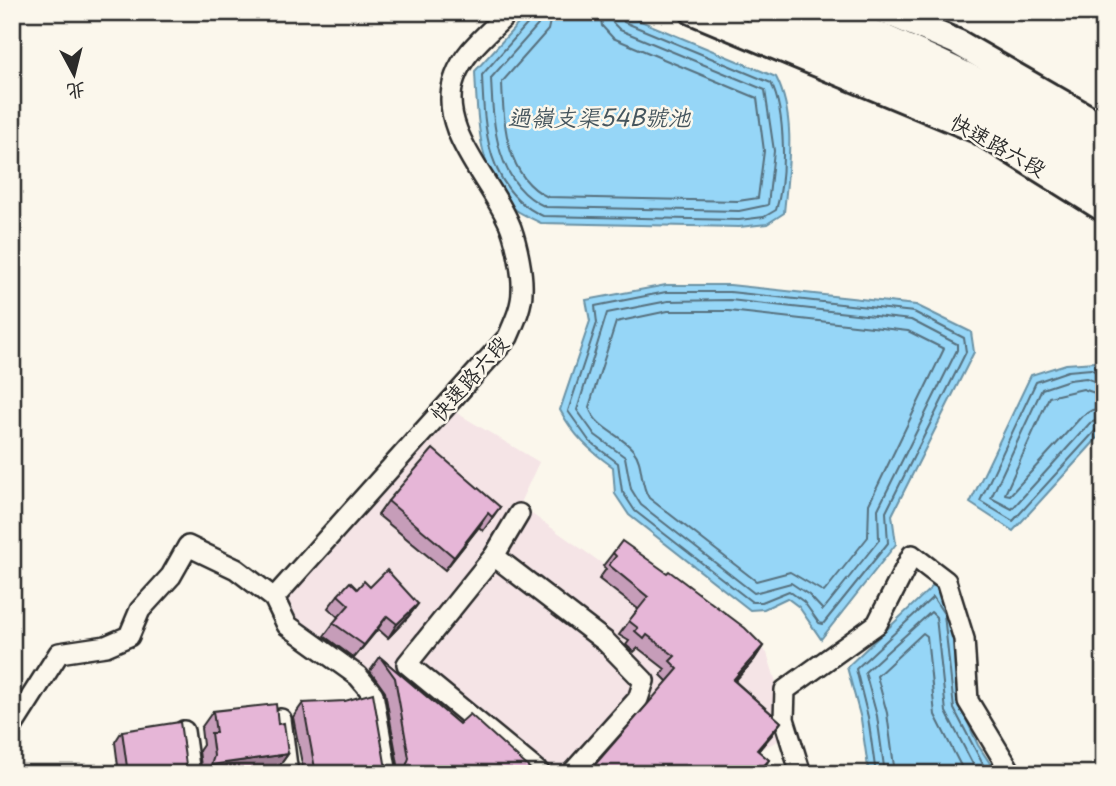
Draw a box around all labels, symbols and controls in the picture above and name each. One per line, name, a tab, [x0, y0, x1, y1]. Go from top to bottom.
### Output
north arrow	[38, 38, 108, 108]
text: 北	[65, 77, 87, 107]
water label: 過嶺支渠54B號池	[507, 99, 692, 134]
street label: 快速路六段	[945, 105, 1053, 184]
street label: 快速路六段	[422, 328, 515, 428]

